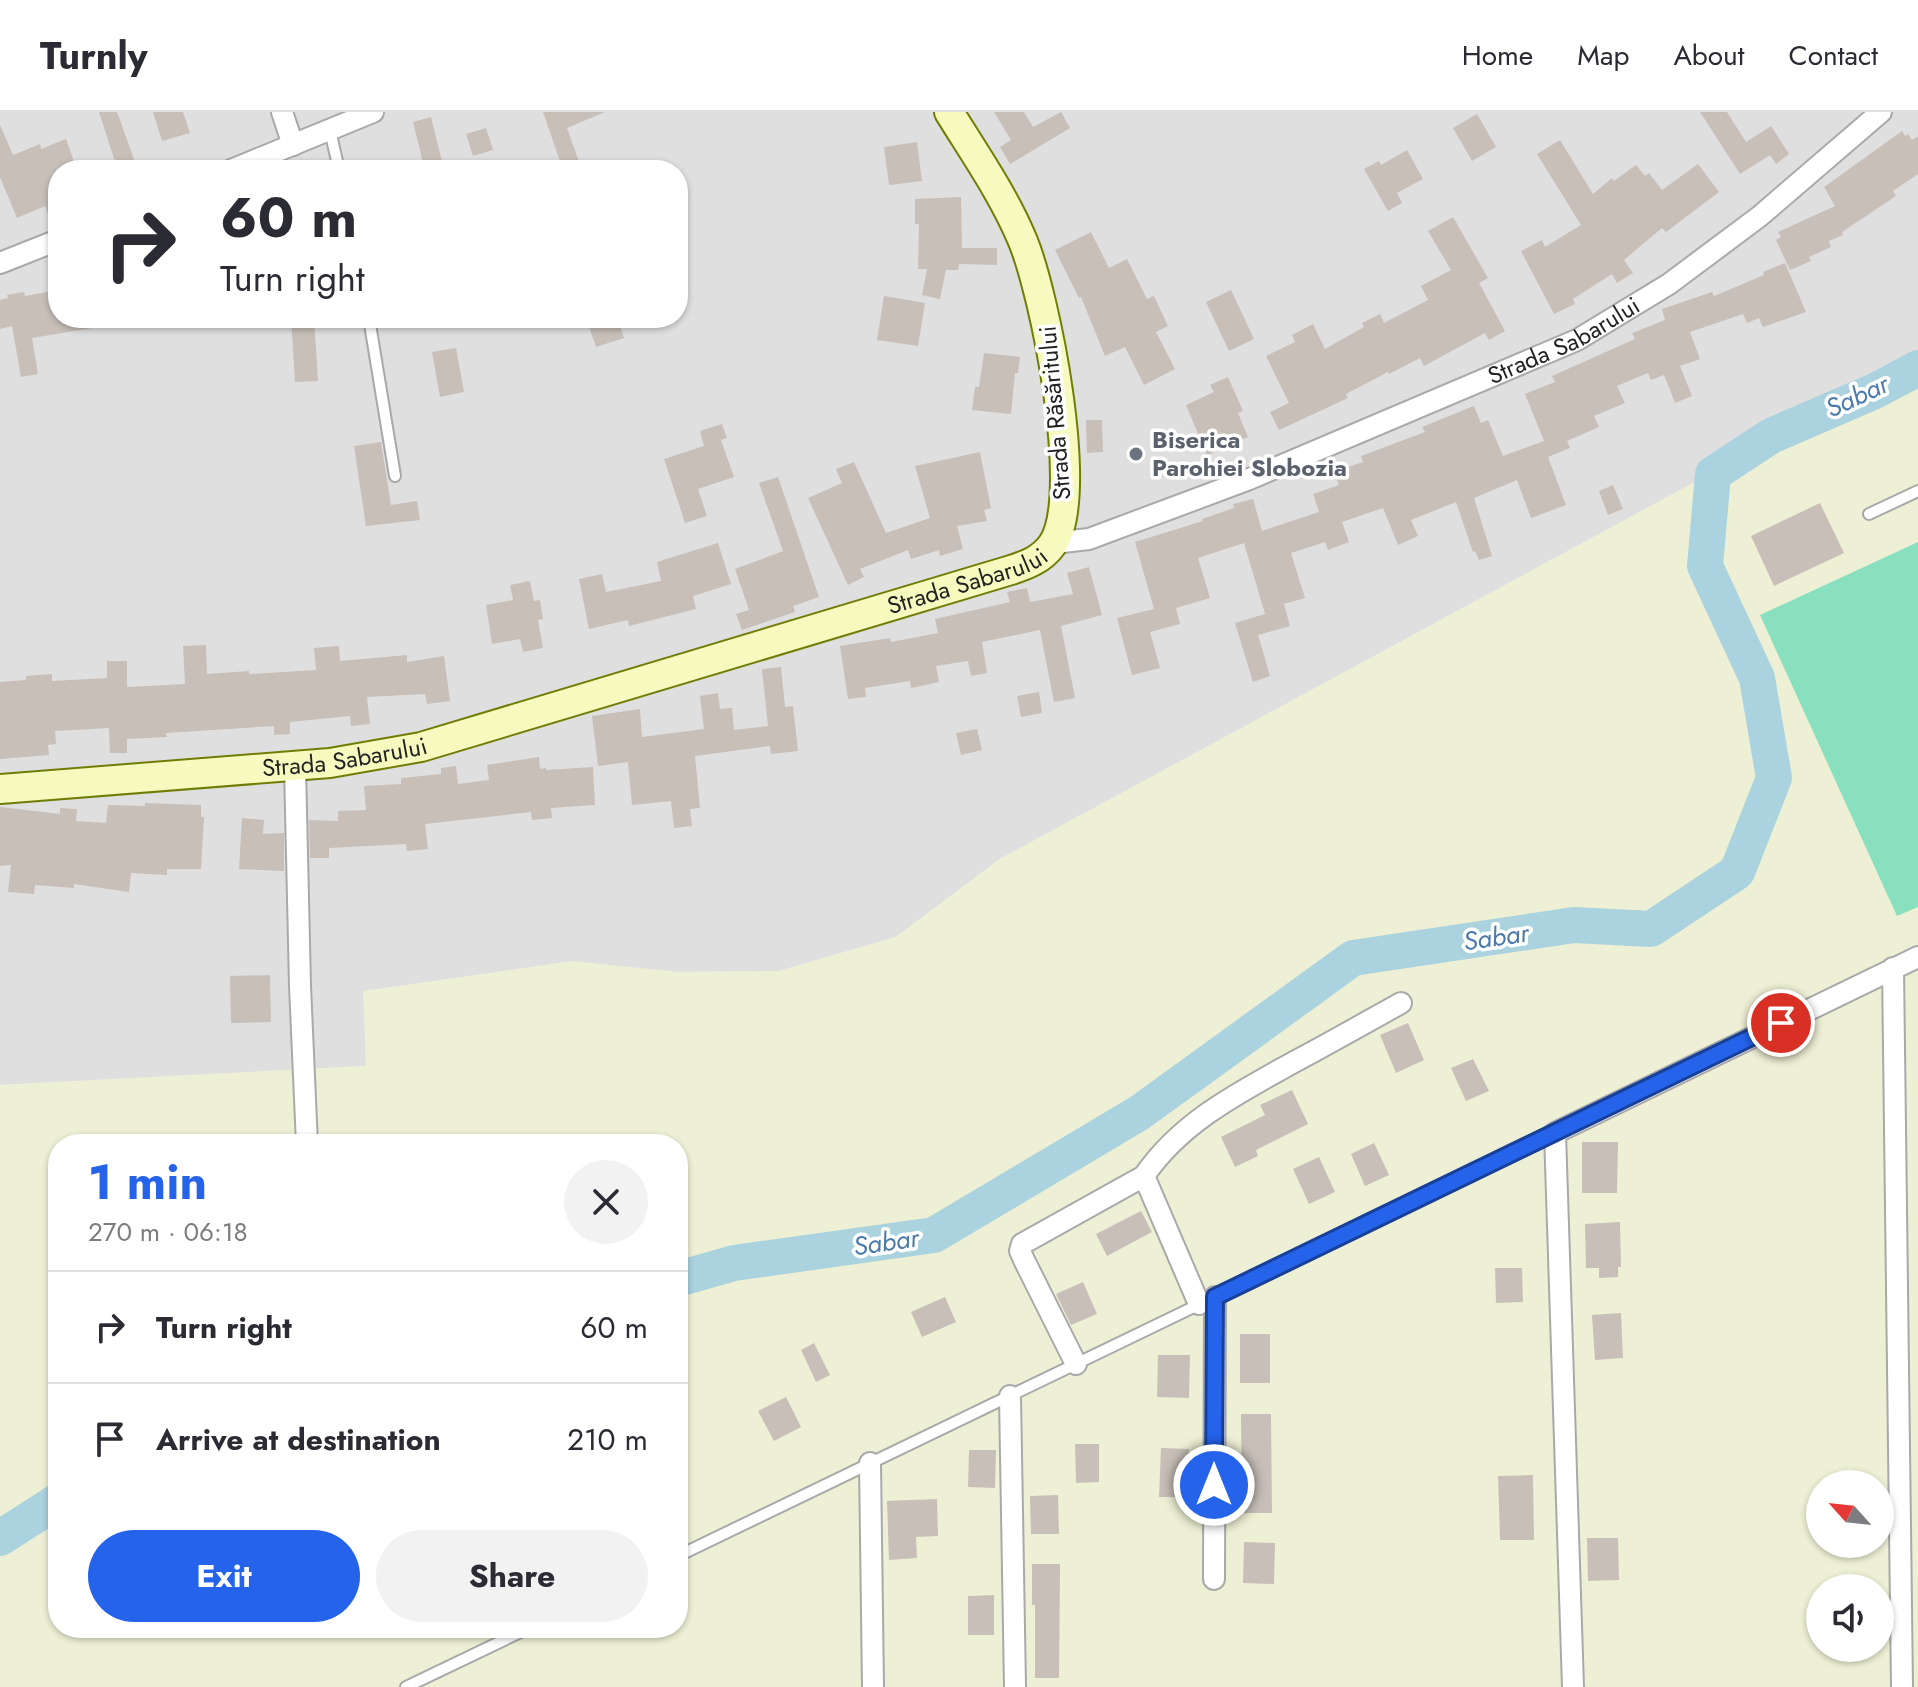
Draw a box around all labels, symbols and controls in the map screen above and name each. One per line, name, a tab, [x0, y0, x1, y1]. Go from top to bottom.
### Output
text: Turnly	[40, 28, 148, 83]
text: Home	[1462, 35, 1533, 76]
text: Map	[1577, 35, 1629, 76]
text: About	[1673, 35, 1745, 76]
text: Contact	[1789, 35, 1878, 76]
text: 60 m	[220, 177, 357, 258]
icon: right	[88, 192, 192, 296]
text: Turn right	[220, 252, 365, 304]
street label: Strada Sabarului	[1482, 288, 1646, 393]
street label: Strada Răsăritului	[1029, 324, 1080, 502]
water label: Sabar	[1819, 364, 1896, 427]
place label: Biserica Parohiei Slobozia	[1152, 422, 1347, 485]
marker: Biserica Parohiei Slobozia	[1127, 445, 1145, 463]
street label: Strada Sabarului	[883, 539, 1055, 623]
street label: Strada Sabarului	[261, 728, 431, 785]
water label: Sabar	[1461, 913, 1532, 960]
pin	[1747, 989, 1815, 1057]
icon: arrive	[1759, 1001, 1803, 1045]
text: 1 min	[88, 1148, 207, 1217]
button: close	[564, 1160, 648, 1244]
text: 270 m · 06:18	[88, 1213, 248, 1251]
water label: Sabar	[851, 1218, 922, 1265]
icon: right	[88, 1305, 132, 1349]
text: Turn right	[156, 1306, 292, 1349]
text: 60 m	[580, 1306, 648, 1349]
icon: arrive	[88, 1417, 132, 1461]
text: Arrive at destination	[156, 1418, 441, 1461]
text: 210 m	[567, 1418, 648, 1461]
position arrow	[1172, 1443, 1256, 1527]
north arrow	[1806, 1470, 1894, 1558]
map controls	[1806, 1470, 1894, 1662]
button: Exit	[88, 1530, 360, 1622]
button: Share	[376, 1530, 648, 1622]
button: sound	[1806, 1574, 1894, 1662]

